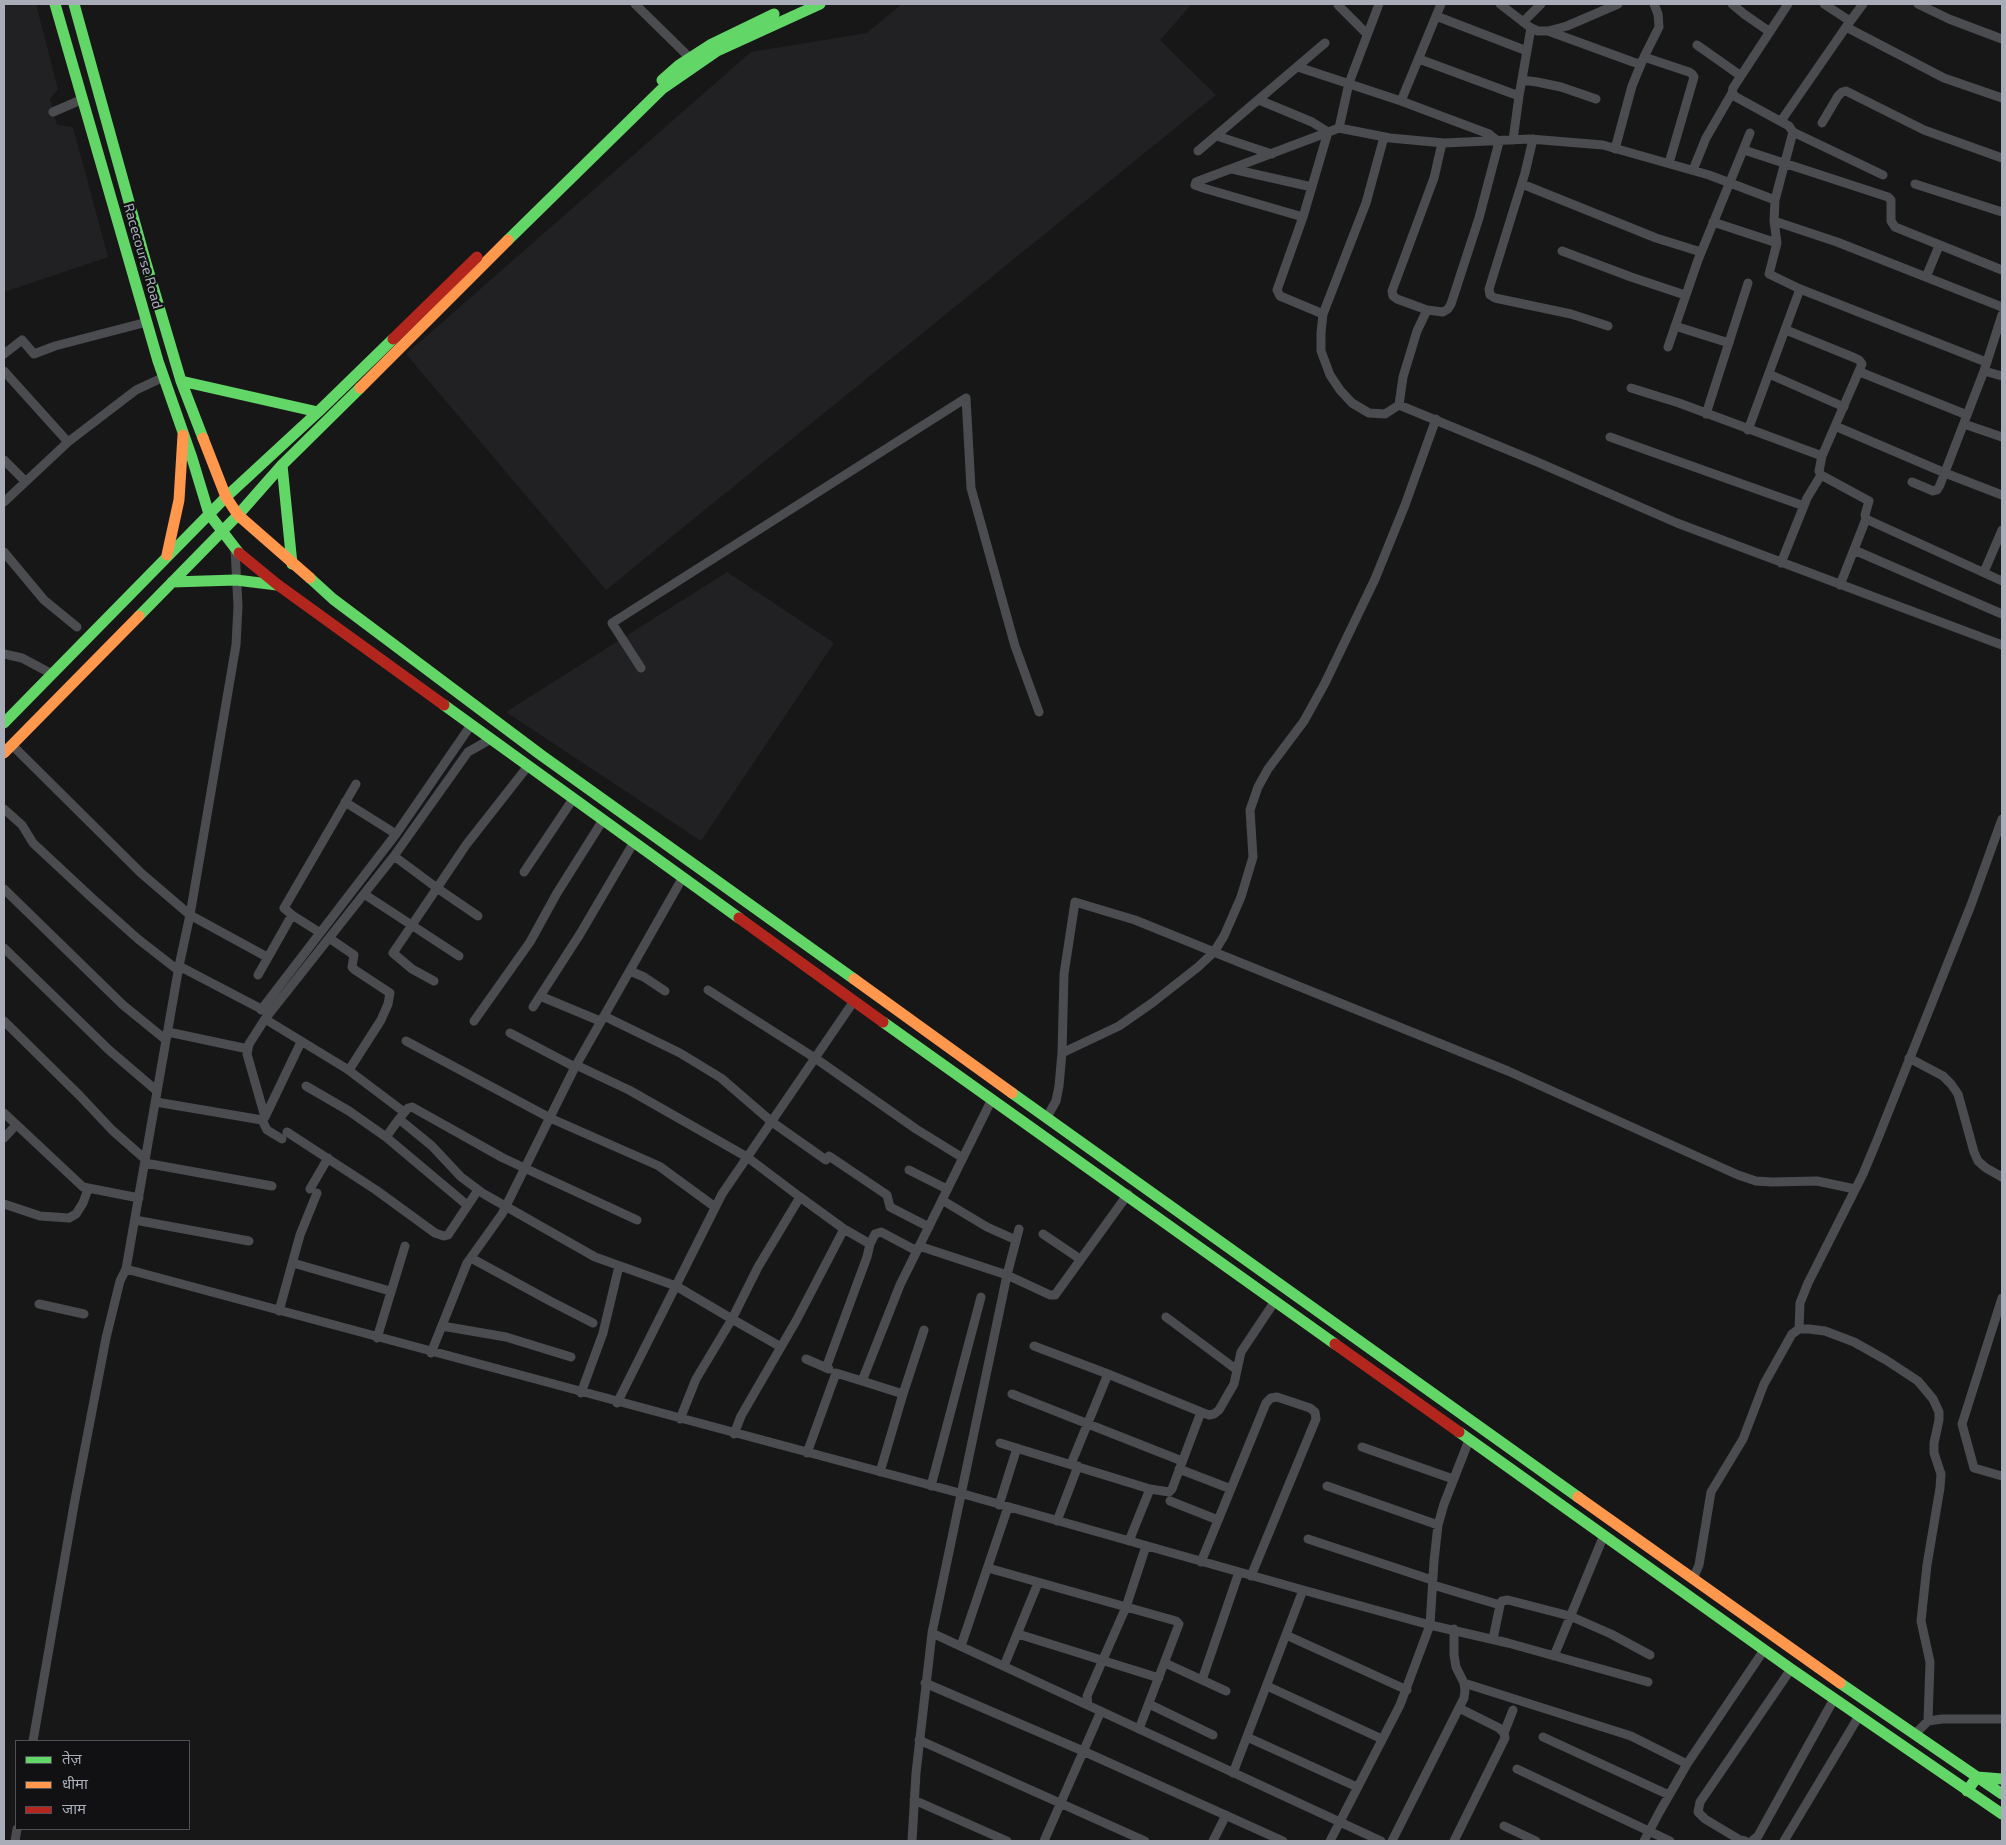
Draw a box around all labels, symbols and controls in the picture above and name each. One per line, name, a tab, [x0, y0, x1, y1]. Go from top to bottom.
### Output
street label: Racecourse Road	[120, 201, 166, 311]
legend	[15, 1740, 190, 1830]
text: तेज़	[62, 1749, 82, 1767]
text: धीमा	[62, 1774, 88, 1792]
text: जाम	[62, 1799, 86, 1817]

